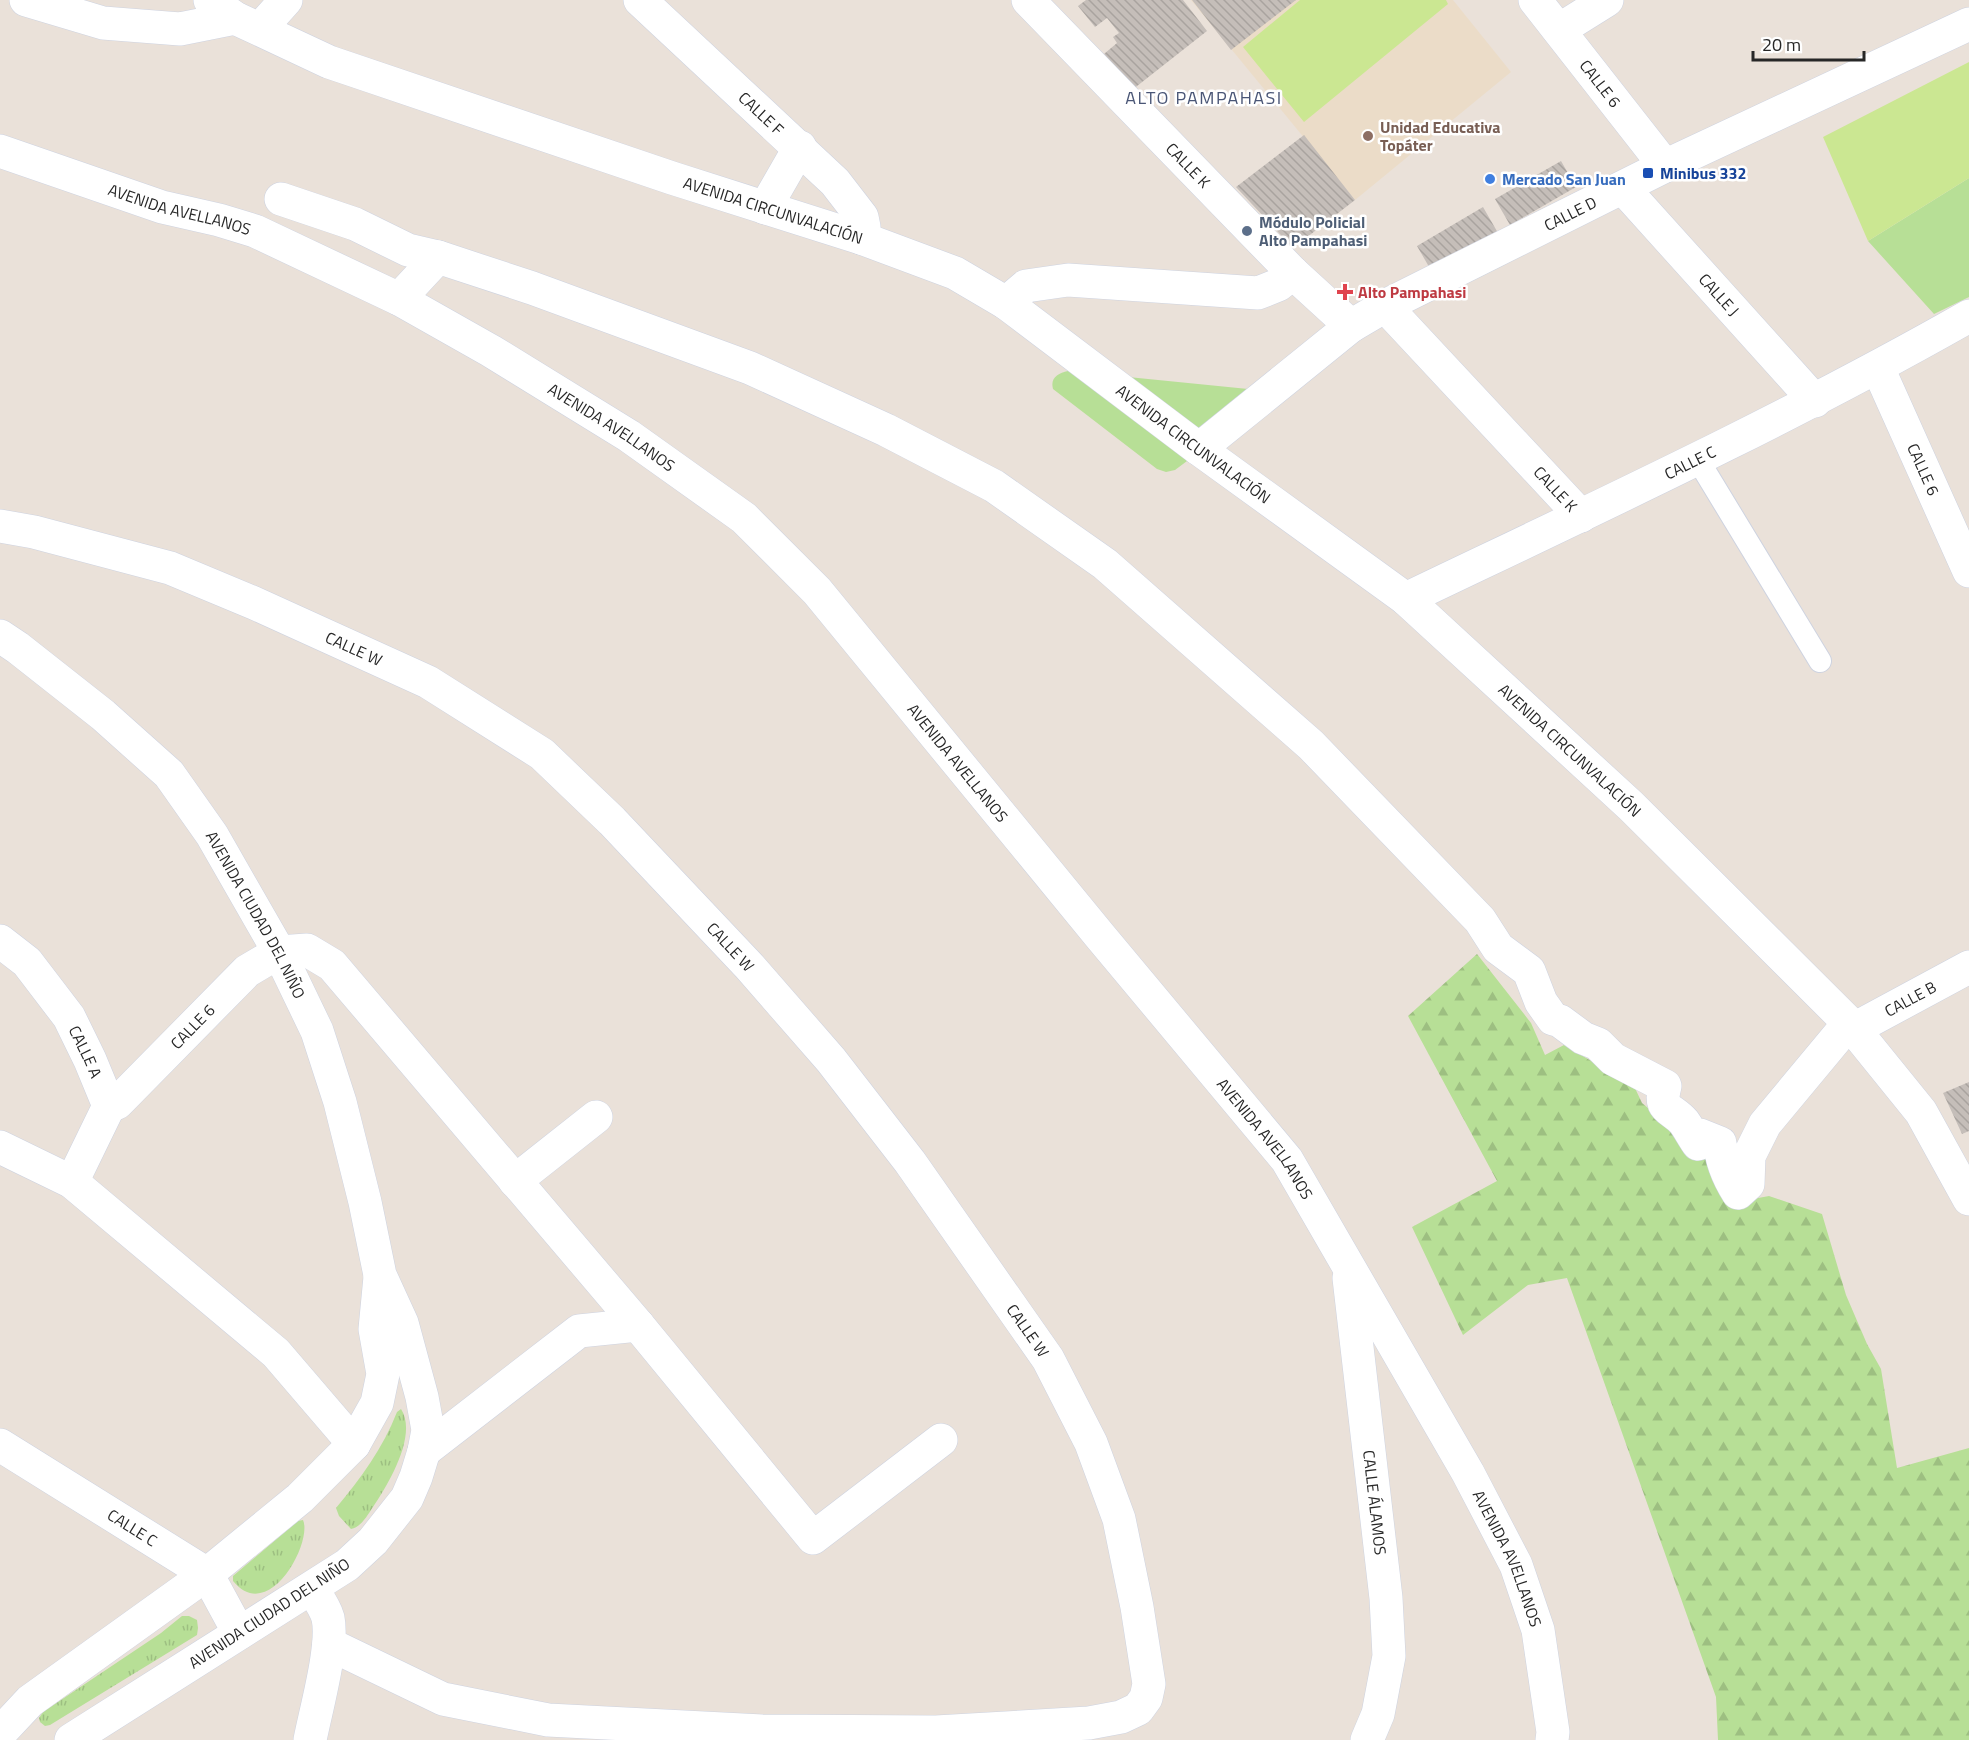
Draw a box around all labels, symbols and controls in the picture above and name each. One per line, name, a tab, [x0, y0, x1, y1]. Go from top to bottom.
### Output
scale bar	[1753, 24, 1864, 62]
text: 20 m	[1762, 31, 1801, 58]
street label: CALLE 6	[1574, 54, 1627, 113]
district label: ALTO PAMPAHASI	[1125, 84, 1283, 111]
street label: CALLE F	[733, 86, 789, 141]
place label: Unidad Educativa Topáter	[1380, 115, 1500, 157]
marker: Unidad Educativa Topáter	[1361, 129, 1375, 143]
street label: CALLE K	[1160, 137, 1216, 193]
place label: Minibus 332	[1660, 161, 1746, 185]
marker: Minibus 332	[1641, 166, 1655, 180]
place label: Mercado San Juan	[1502, 167, 1626, 191]
street label: AVENIDA CIRCUNVALACIÓN	[681, 170, 866, 250]
marker: Mercado San Juan	[1483, 172, 1497, 186]
street label: AVENIDA AVELLANOS	[105, 177, 254, 241]
street label: CALLE D	[1540, 190, 1601, 237]
place label: Módulo Policial Alto Pampahasi	[1259, 210, 1367, 252]
marker: Módulo Policial Alto Pampahasi	[1240, 224, 1254, 238]
street label: CALLE J	[1693, 268, 1745, 321]
place label: Alto Pampahasi	[1358, 280, 1466, 304]
marker: Alto Pampahasi	[1336, 283, 1354, 301]
street label: AVENIDA AVELLANOS	[543, 377, 680, 477]
street label: AVENIDA CIRCUNVALACIÓN	[1111, 378, 1276, 509]
street label: CALLE C	[1660, 439, 1720, 485]
street label: CALLE 6	[1901, 439, 1946, 499]
street label: CALLE K	[1528, 460, 1583, 517]
street label: CALLE W	[322, 625, 386, 672]
street label: AVENIDA CIRCUNVALACIÓN	[1493, 678, 1647, 822]
street label: AVENIDA AVELLANOS	[902, 698, 1014, 827]
street label: AVENIDA CIUDAD DEL NIÑO	[200, 826, 312, 1003]
street label: CALLE W	[701, 917, 760, 977]
street label: CALLE B	[1880, 975, 1941, 1022]
street label: CALLE 6	[165, 998, 220, 1054]
street label: CALLE A	[63, 1021, 108, 1082]
street label: AVENIDA AVELLANOS	[1211, 1073, 1319, 1204]
street label: CALLE W	[1001, 1299, 1055, 1362]
street label: CALLE ÁLAMOS	[1357, 1449, 1393, 1556]
street label: AVENIDA AVELLANOS	[1467, 1486, 1548, 1630]
street label: CALLE C	[103, 1503, 162, 1552]
street label: AVENIDA CIUDAD DEL NIÑO	[184, 1552, 354, 1674]

